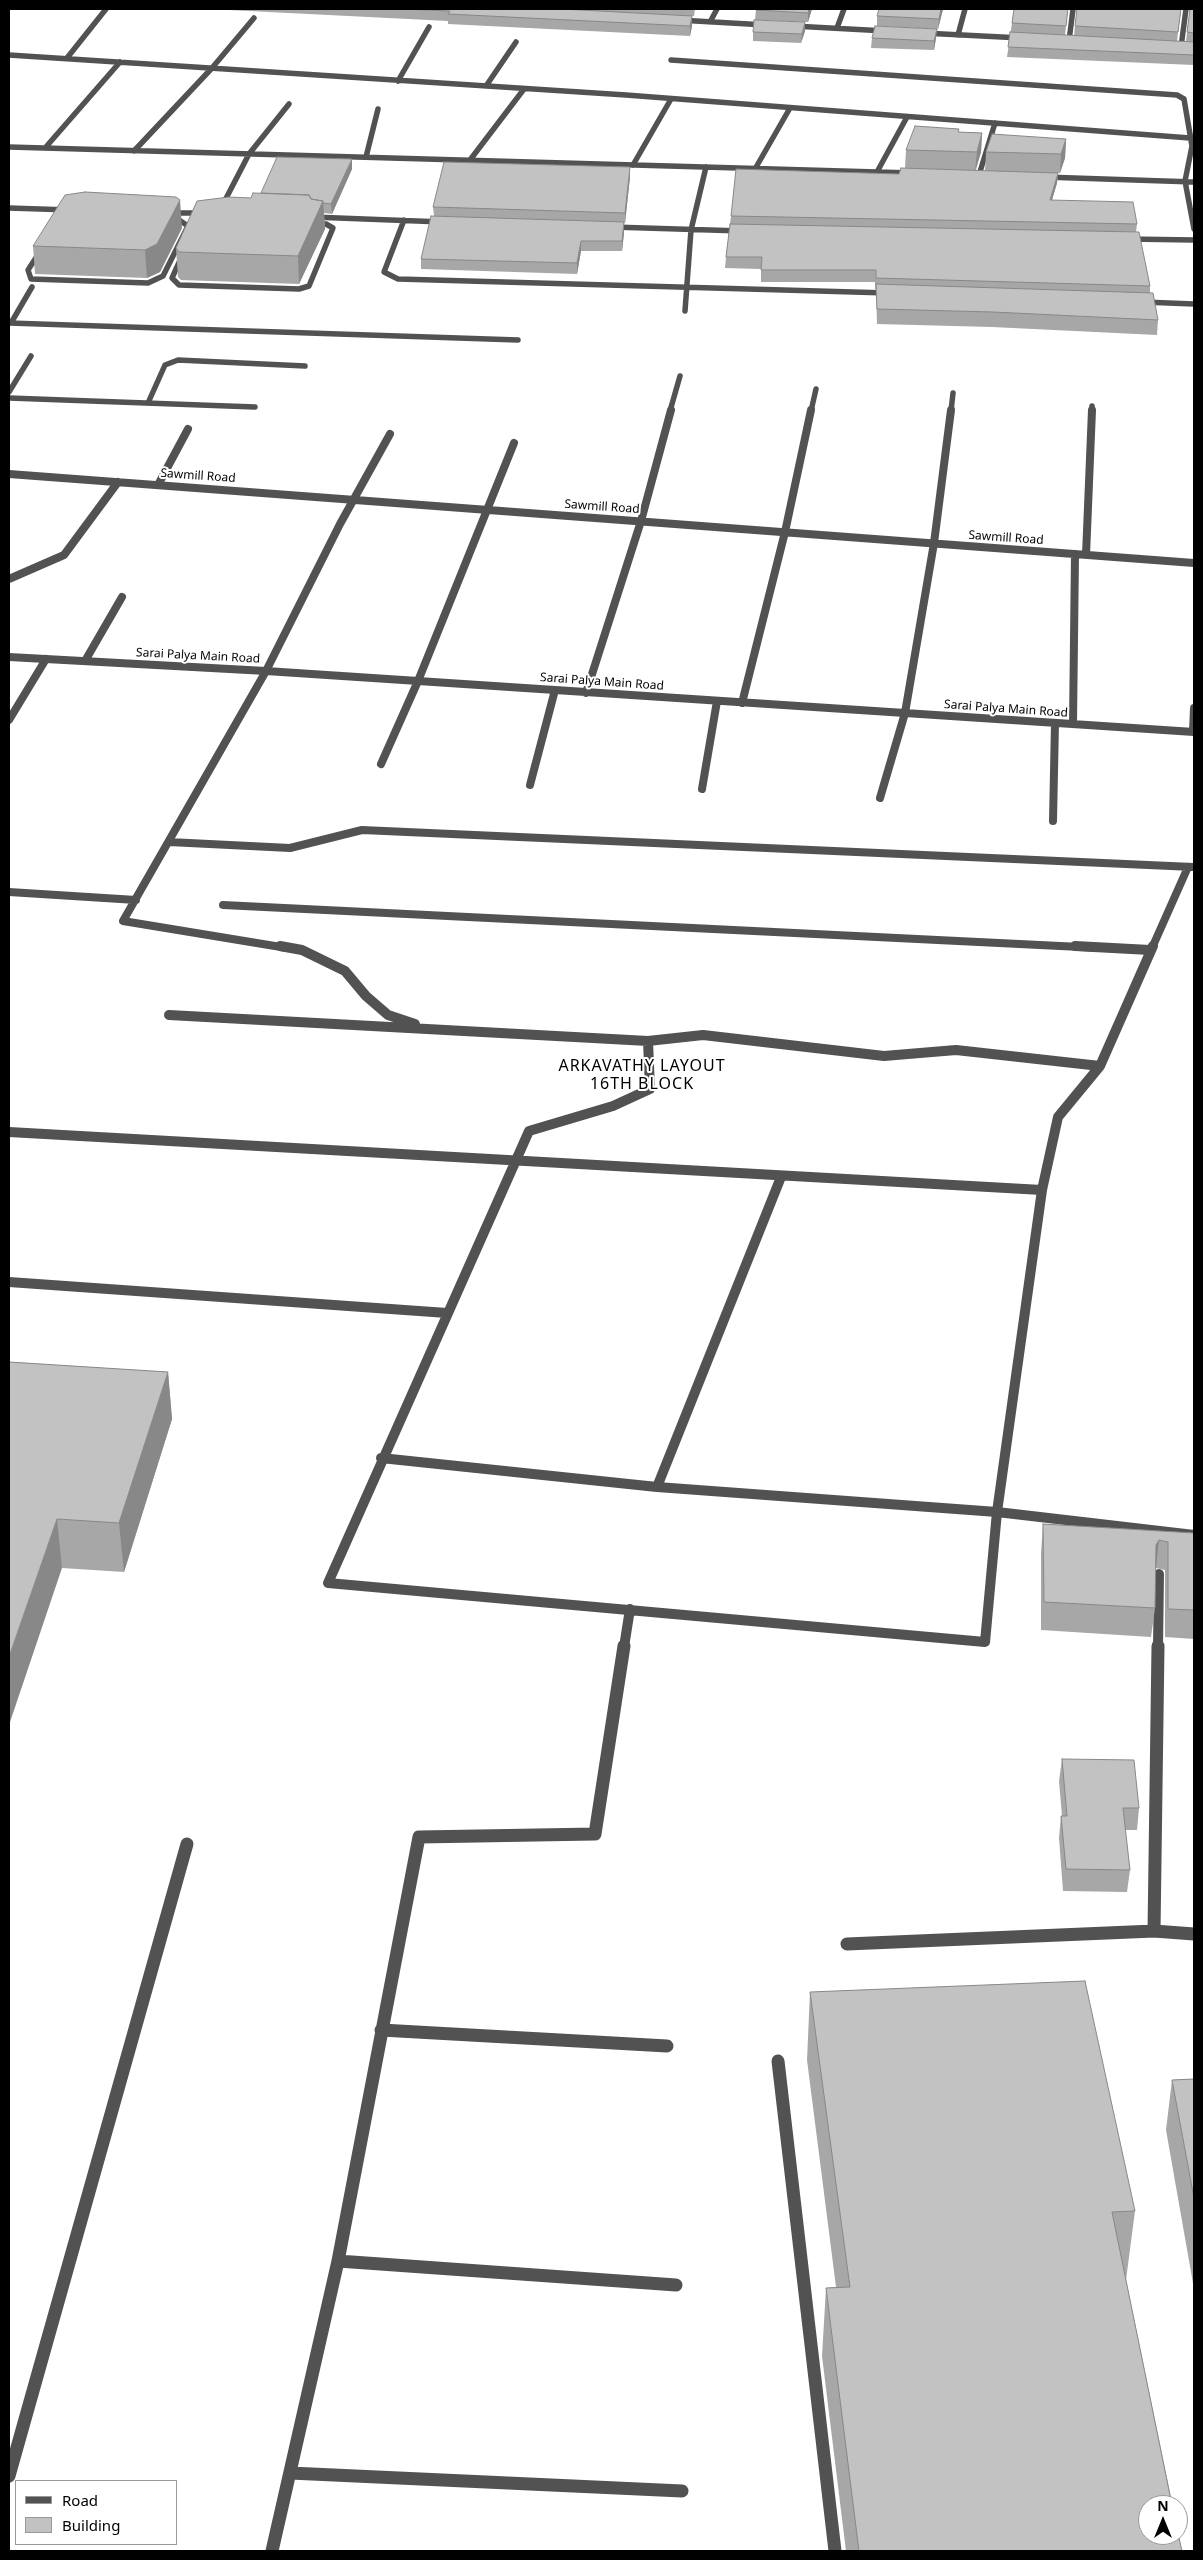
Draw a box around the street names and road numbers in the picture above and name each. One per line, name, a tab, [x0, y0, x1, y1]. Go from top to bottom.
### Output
street label: Sawmill Road	[160, 466, 236, 486]
street label: Sawmill Road	[564, 497, 640, 517]
street label: Sawmill Road	[968, 528, 1044, 548]
street label: Sarai Palya Main Road	[136, 646, 260, 666]
street label: Sarai Palya Main Road	[540, 670, 664, 694]
street label: Sarai Palya Main Road	[944, 697, 1068, 721]

